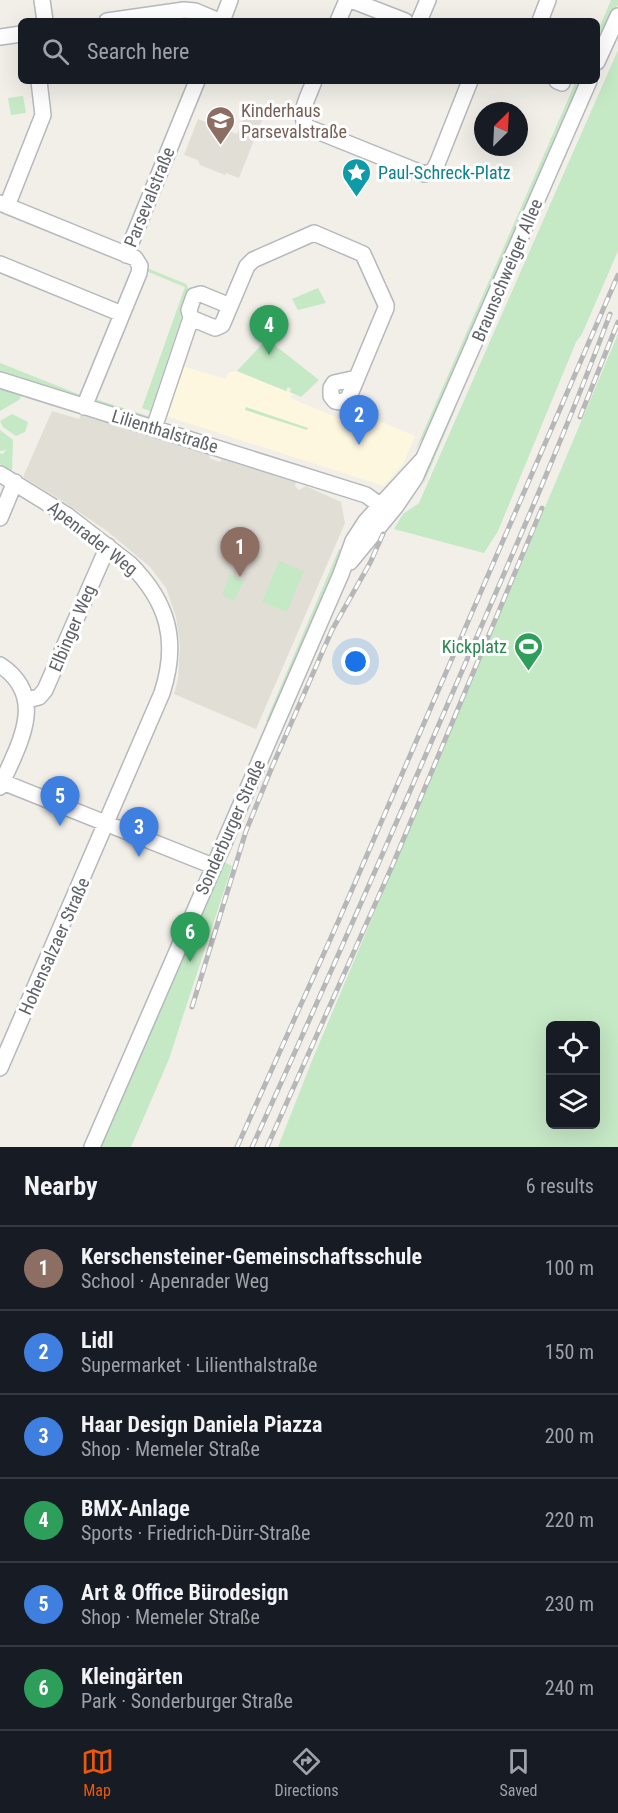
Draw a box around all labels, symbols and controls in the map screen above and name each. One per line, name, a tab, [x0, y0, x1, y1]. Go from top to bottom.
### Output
search box	[18, 18, 600, 84]
icon: search	[39, 35, 72, 68]
text: Search here	[87, 39, 189, 64]
place label: Kinderhaus Parsevalstraße	[241, 100, 347, 142]
north arrow	[474, 102, 528, 156]
school or university icon: Kinderhaus Parsevalstraße	[204, 104, 236, 146]
street label: Parsevalstraße	[119, 144, 179, 250]
place icon: Paul-Schreck-Platz	[341, 156, 373, 198]
place label: Paul-Schreck-Platz	[378, 162, 511, 183]
street label: Braunschweiger Allee	[467, 196, 547, 344]
pin: 4	[250, 306, 288, 355]
pin: 2	[340, 396, 378, 445]
street label: Lilienthalstraße	[109, 405, 221, 457]
street label: Apenrader Weg	[44, 497, 142, 579]
pin: 1	[220, 528, 260, 577]
street label: Elbinger Weg	[44, 581, 100, 675]
sports icon: Kickplatz	[512, 630, 544, 672]
place label: Kickplatz	[442, 636, 507, 657]
your location	[341, 647, 370, 676]
street label: Sonderburger Straße	[191, 756, 269, 898]
pin: 5	[40, 776, 80, 826]
pin: 3	[120, 808, 158, 857]
street label: Hohensalzaer Straße	[14, 874, 94, 1018]
pin: 6	[170, 912, 210, 962]
map controls	[546, 1021, 600, 1129]
button: locate	[546, 1021, 600, 1075]
button: layers	[546, 1075, 600, 1129]
text: Nearby	[24, 1171, 98, 1201]
text: 6 results	[526, 1174, 594, 1198]
text: Kerschensteiner-Gemeinschaftsschule	[81, 1244, 422, 1269]
text: 1	[38, 1256, 49, 1280]
text: 100 m	[545, 1256, 594, 1280]
text: School · Apenrader Weg	[81, 1269, 269, 1293]
text: Lidl	[81, 1328, 114, 1353]
text: 2	[38, 1340, 49, 1364]
text: 150 m	[545, 1340, 594, 1364]
text: Supermarket · Lilienthalstraße	[81, 1353, 318, 1377]
text: Haar Design Daniela Piazza	[81, 1412, 322, 1437]
text: 3	[38, 1424, 49, 1448]
text: 200 m	[545, 1424, 594, 1448]
text: Shop · Memeler Straße	[81, 1437, 260, 1461]
text: BMX-Anlage	[81, 1496, 190, 1521]
text: 4	[38, 1508, 49, 1532]
text: 220 m	[545, 1508, 594, 1532]
text: Sports · Friedrich-Dürr-Straße	[81, 1521, 310, 1545]
text: Art & Office Bürodesign	[81, 1580, 288, 1605]
text: 5	[38, 1592, 49, 1616]
text: 230 m	[545, 1592, 594, 1616]
text: Shop · Memeler Straße	[81, 1605, 260, 1629]
text: Kleingärten	[81, 1664, 183, 1689]
text: 6	[38, 1676, 49, 1700]
text: 240 m	[545, 1676, 594, 1700]
text: Park · Sonderburger Straße	[81, 1689, 293, 1713]
tab: Map	[81, 1745, 114, 1800]
tab: Directions	[275, 1745, 338, 1800]
tab: Saved	[499, 1745, 537, 1800]

